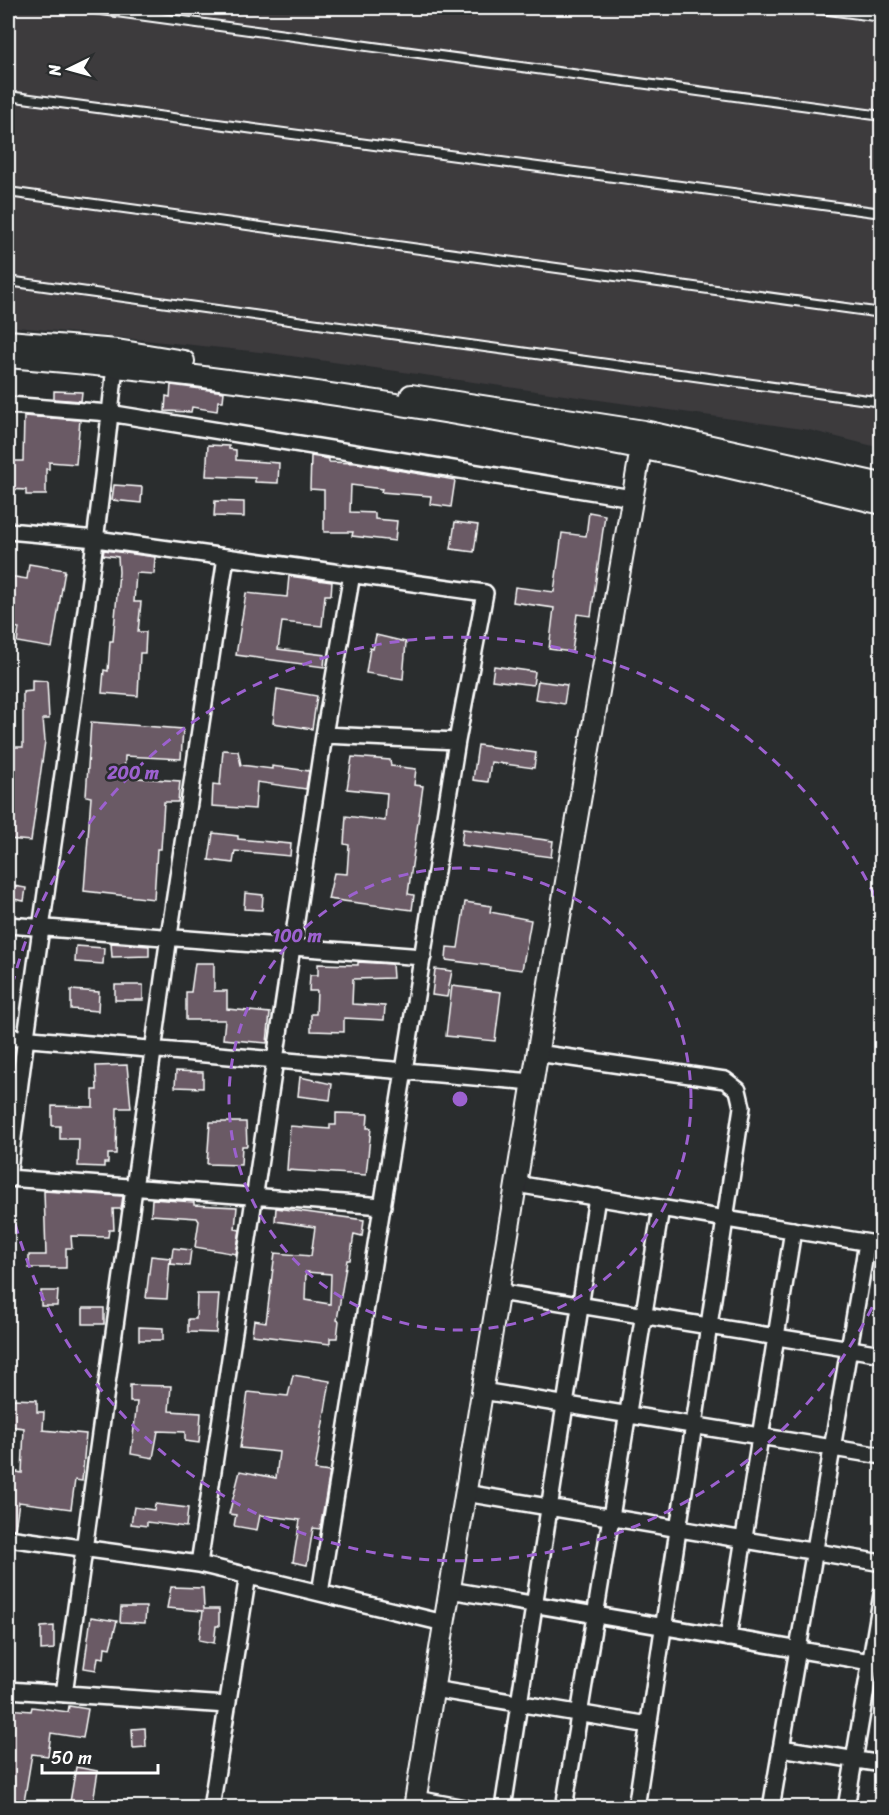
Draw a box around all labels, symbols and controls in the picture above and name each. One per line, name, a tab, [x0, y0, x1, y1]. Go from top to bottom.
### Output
north arrow	[39, 39, 99, 99]
text: N	[40, 63, 70, 78]
text: 200 m	[106, 757, 159, 789]
text: 100 m	[273, 920, 322, 952]
centre of rings	[450, 1089, 470, 1109]
scale bar	[42, 1737, 158, 1775]
text: 50 m	[51, 1742, 92, 1774]

